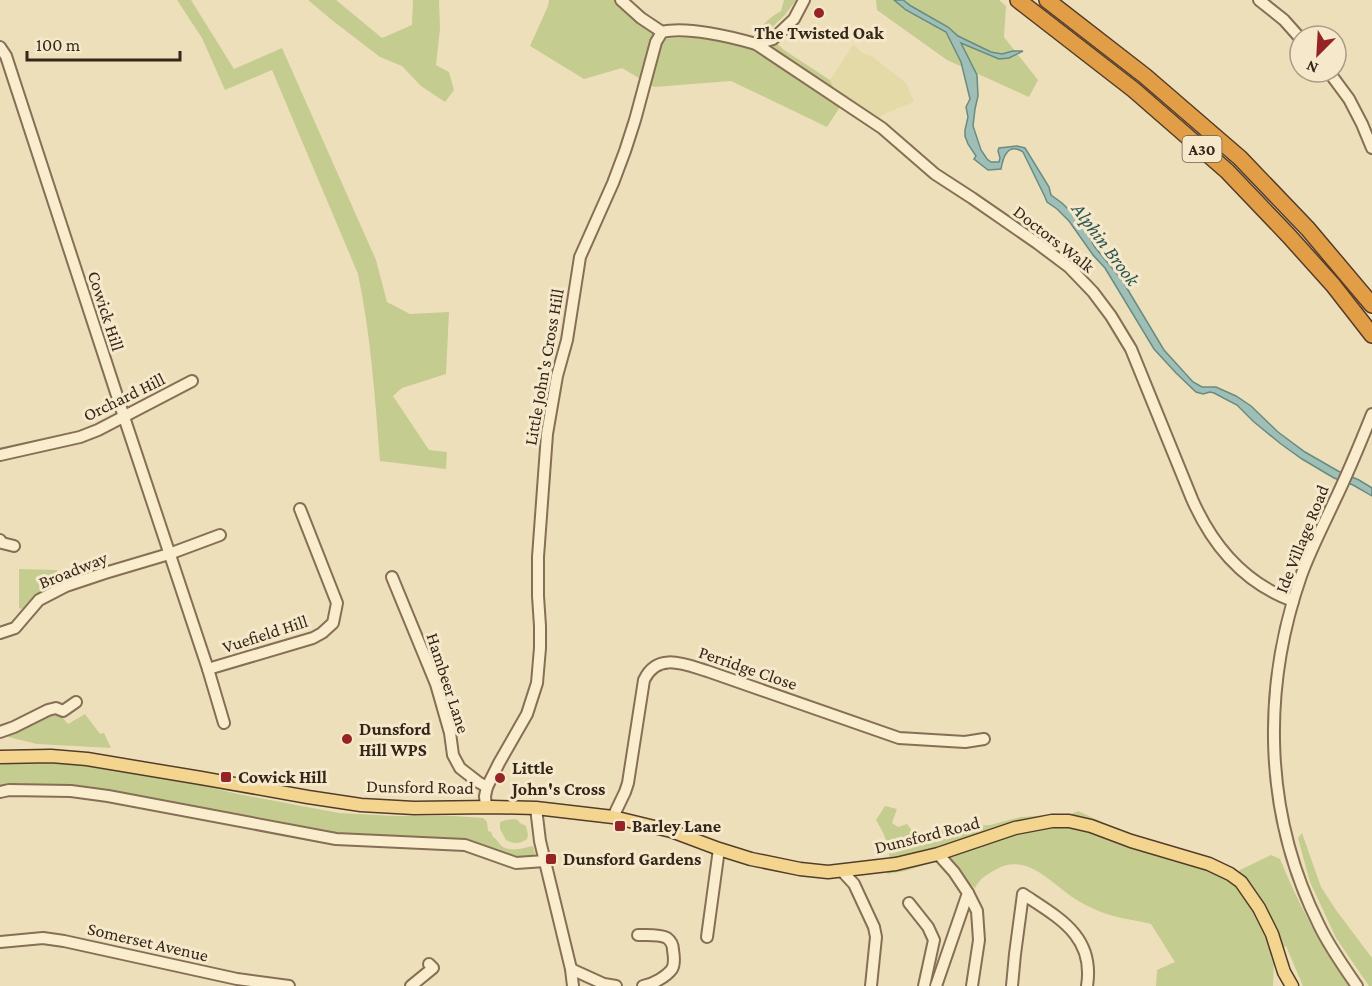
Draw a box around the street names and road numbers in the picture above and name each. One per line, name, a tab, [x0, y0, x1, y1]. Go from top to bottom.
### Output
road number: A30	[1182, 136, 1222, 162]
street label: Doctors Walk	[1010, 201, 1099, 277]
street label: Cowick Hill	[84, 269, 128, 354]
street label: Little John's Cross Hill	[520, 287, 568, 447]
street label: Orchard Hill	[80, 369, 168, 425]
street label: Ide Village Road	[1271, 481, 1333, 596]
street label: Broadway	[36, 547, 111, 593]
street label: Vuefield Hill	[220, 611, 310, 657]
street label: Hambeer Lane	[422, 630, 474, 736]
street label: Perridge Close	[696, 642, 800, 694]
street label: Dunsford Road	[366, 776, 475, 798]
street label: Dunsford Road	[872, 812, 982, 858]
street label: Somerset Avenue	[86, 918, 210, 966]

